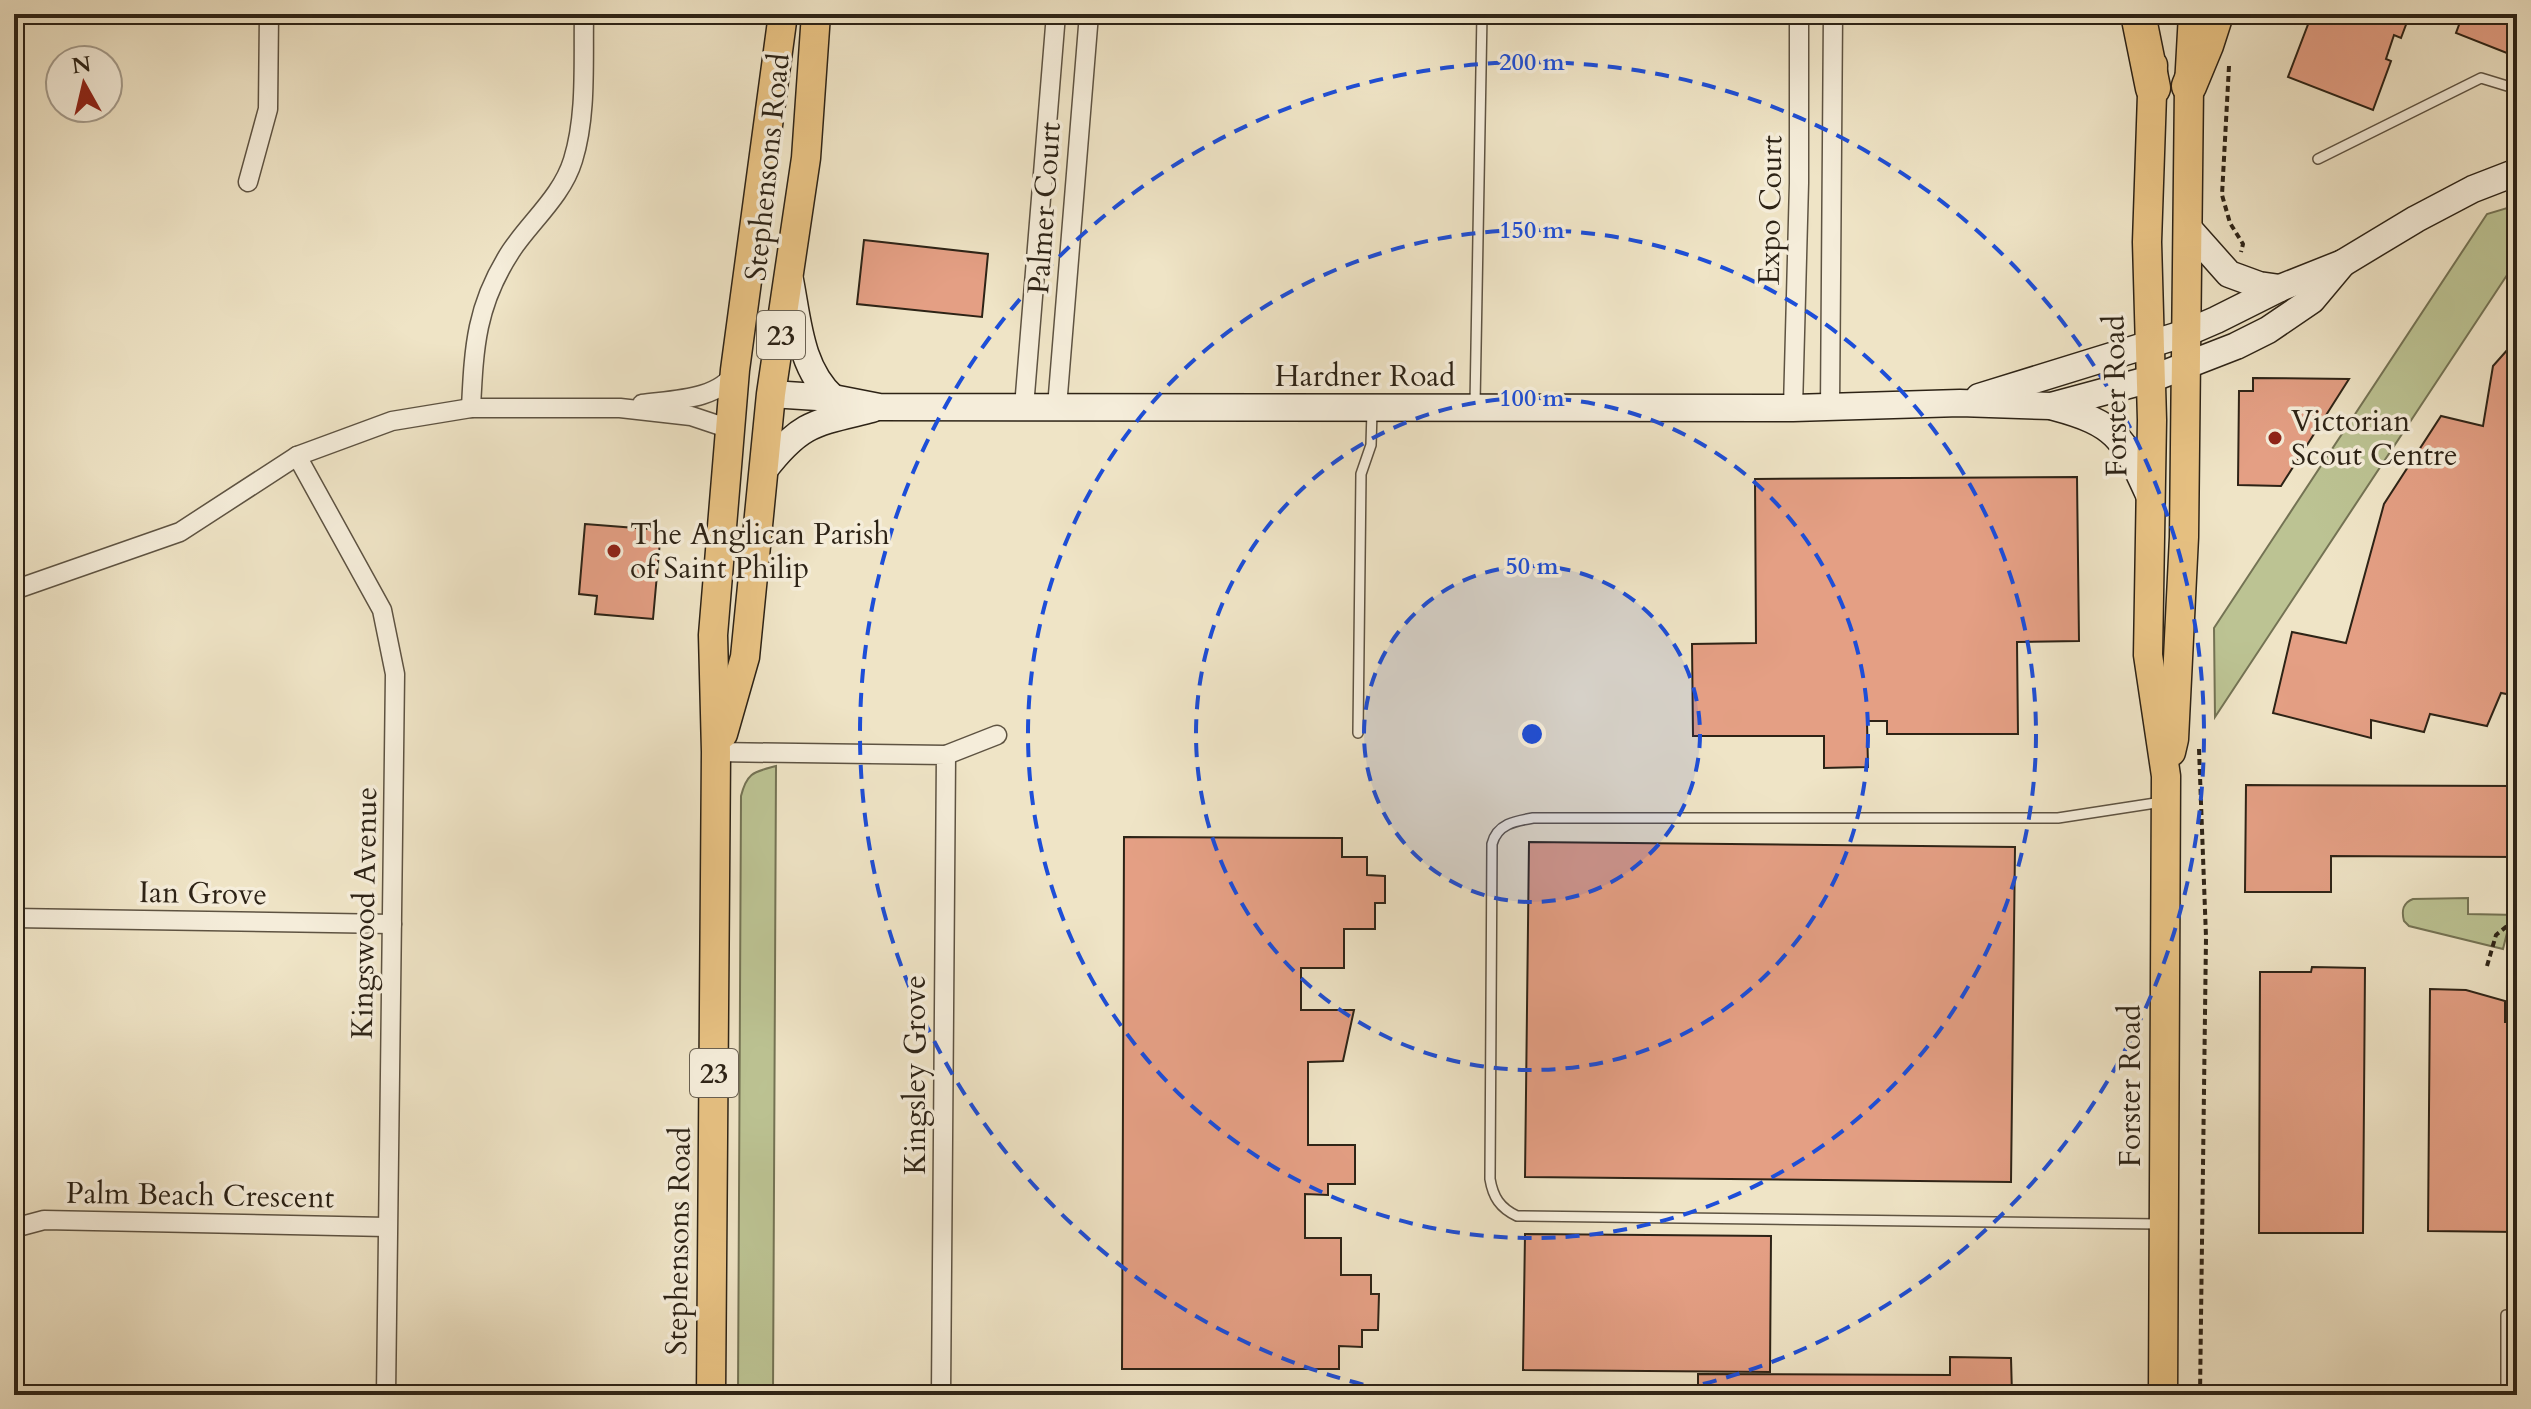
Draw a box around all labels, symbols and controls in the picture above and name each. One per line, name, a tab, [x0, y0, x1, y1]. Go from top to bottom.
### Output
north arrow	[44, 44, 124, 124]
text: 200 m	[1499, 46, 1566, 79]
text: N	[70, 49, 93, 81]
street label: Stephensons Road	[735, 51, 800, 283]
street label: Palmer Court	[1018, 120, 1071, 295]
street label: Expo Court	[1749, 134, 1792, 285]
text: 150 m	[1499, 214, 1566, 247]
road number: 23	[757, 311, 805, 359]
street label: Forster Road	[2094, 314, 2137, 478]
street label: Hardner Road	[1275, 356, 1455, 397]
text: 100 m	[1499, 382, 1566, 415]
place label: Victorian Scout Centre	[2291, 401, 2458, 476]
marker: Victorian Scout Centre	[2266, 429, 2284, 447]
place label: The Anglican Parish of Saint Philip	[630, 514, 890, 589]
marker: The Anglican Parish of Saint Philip	[605, 542, 623, 560]
text: 50 m	[1505, 550, 1559, 583]
centre of rings	[1518, 720, 1546, 748]
street label: Kingswood Avenue	[342, 786, 387, 1040]
street label: Ian Grove	[139, 872, 267, 915]
street label: Kingsley Grove	[895, 975, 936, 1175]
street label: Forster Road	[2110, 1005, 2151, 1167]
road number: 23	[690, 1049, 738, 1097]
street label: Stephensons Road	[656, 1126, 701, 1356]
street label: Palm Beach Crescent	[65, 1173, 335, 1218]

